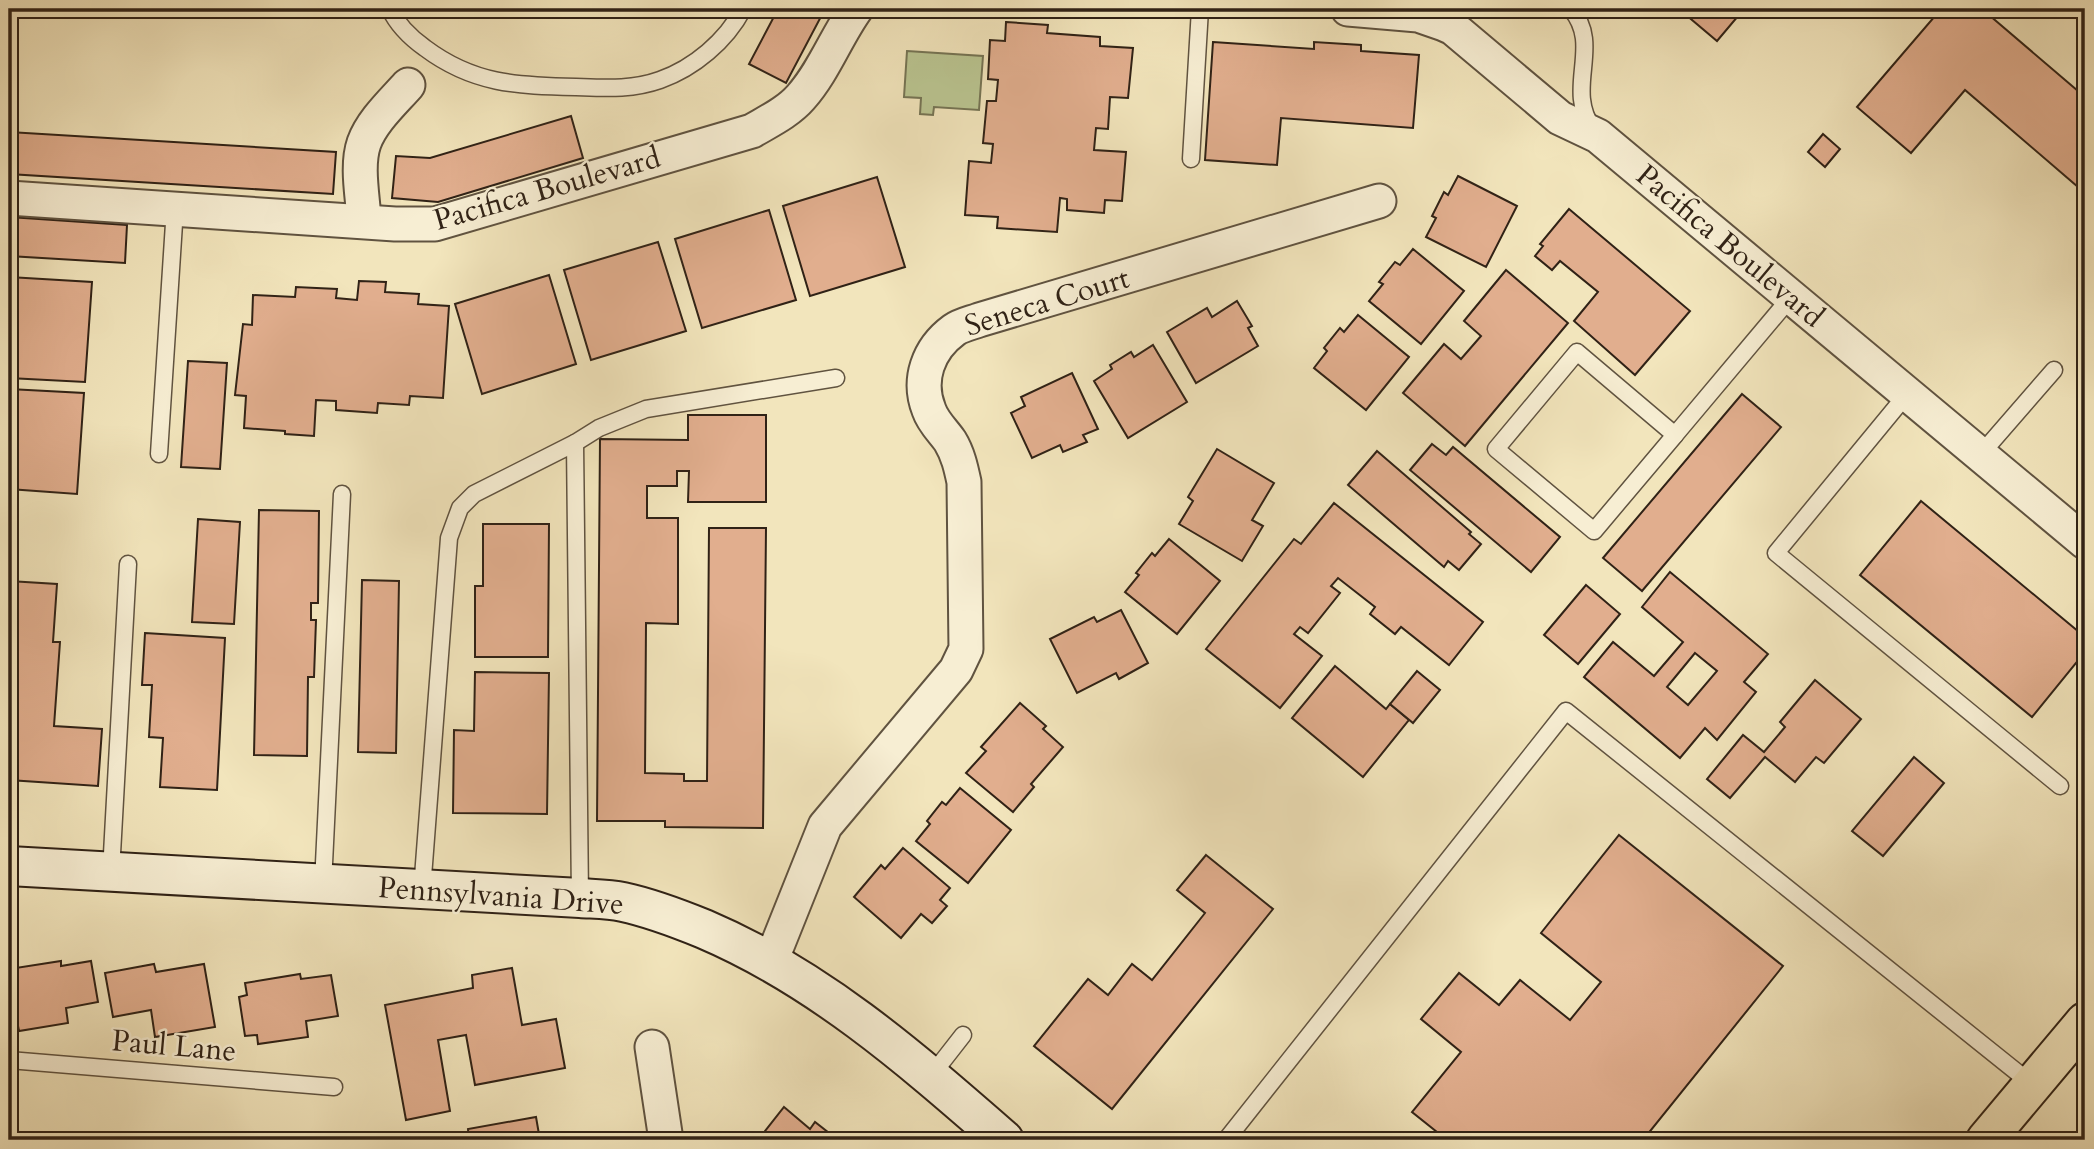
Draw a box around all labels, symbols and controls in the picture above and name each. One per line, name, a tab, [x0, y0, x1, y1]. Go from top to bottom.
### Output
street label: Pacifica Boulevard	[429, 137, 665, 241]
street label: Pacifica Boulevard	[1627, 155, 1833, 337]
street label: Seneca Court	[960, 257, 1135, 346]
street label: Pennsylvania Drive	[377, 867, 625, 925]
street label: Paul Lane	[110, 1020, 238, 1072]

